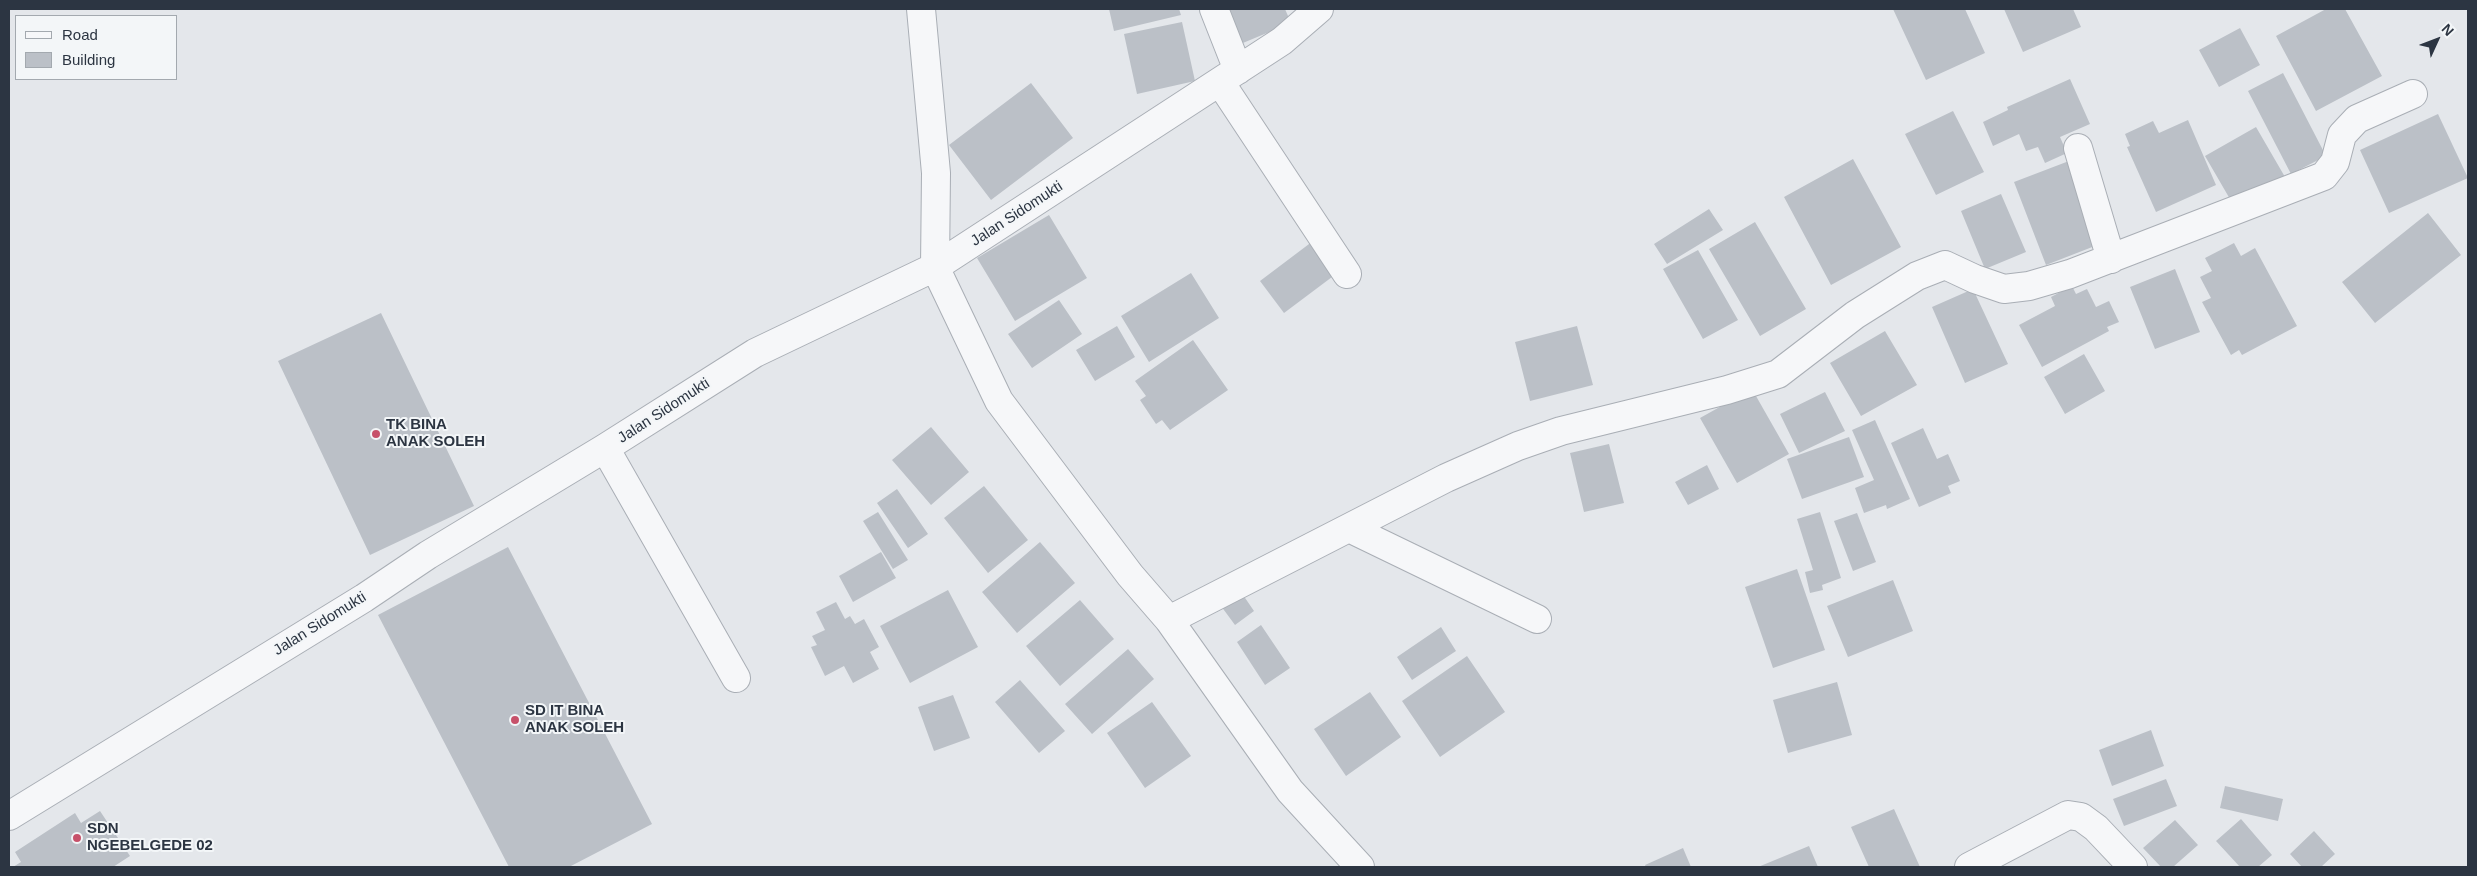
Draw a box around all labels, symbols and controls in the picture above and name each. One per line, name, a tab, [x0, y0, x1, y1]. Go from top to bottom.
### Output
legend	[15, 15, 178, 80]
north arrow	[2412, 15, 2462, 65]
text: N	[2439, 21, 2457, 39]
text: Road	[62, 26, 98, 43]
text: Building	[62, 51, 115, 68]
street label: Jalan Sidomukti	[968, 178, 1066, 250]
street label: Jalan Sidomukti	[615, 375, 713, 447]
place label: TK BINA ANAK SOLEH	[386, 416, 485, 451]
marker: TK BINA ANAK SOLEH	[370, 428, 382, 440]
street label: Jalan Sidomukti	[270, 588, 370, 660]
place label: SD IT BINA ANAK SOLEH	[525, 702, 624, 737]
marker: SD IT BINA ANAK SOLEH	[509, 714, 521, 726]
place label: SDN NGEBELGEDE 02	[87, 820, 213, 855]
marker: SDN NGEBELGEDE 02	[71, 832, 83, 844]

